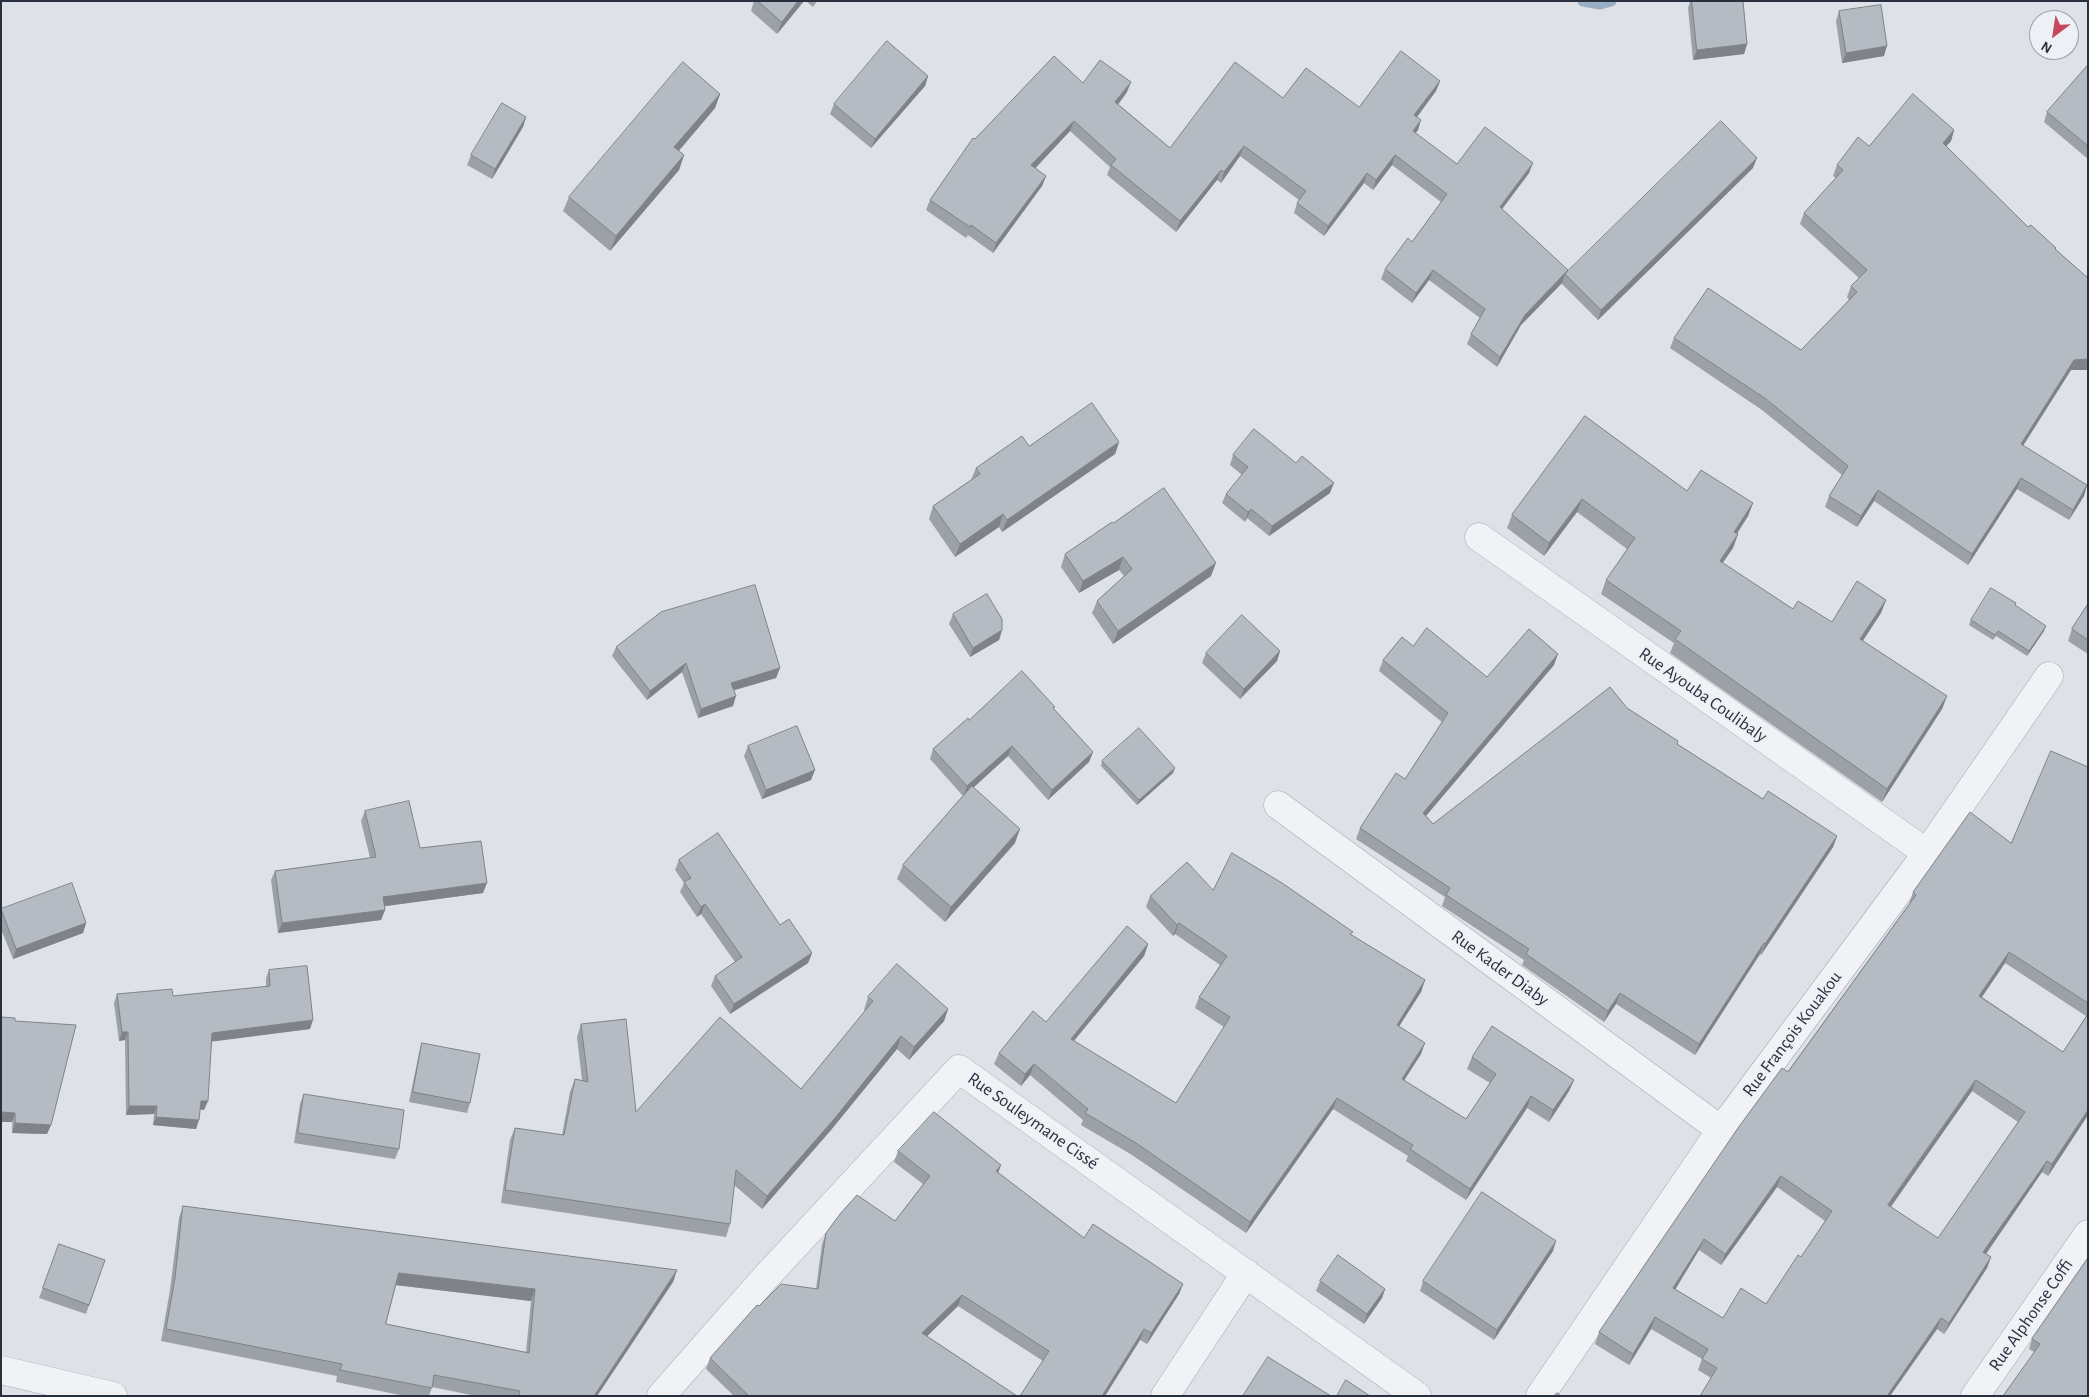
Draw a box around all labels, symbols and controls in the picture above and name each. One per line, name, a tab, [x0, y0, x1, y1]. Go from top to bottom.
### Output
north arrow	[2029, 10, 2079, 60]
text: N	[2039, 38, 2055, 56]
street label: Rue Ayouba Coulibaly	[1635, 643, 1771, 747]
street label: Rue Kader Diaby	[1447, 925, 1553, 1011]
street label: Rue François Kouakou	[1738, 967, 1846, 1101]
street label: Rue Souleymane Cissé	[963, 1068, 1103, 1174]
street label: Rue Alphonse Coffi	[1984, 1255, 2078, 1375]

